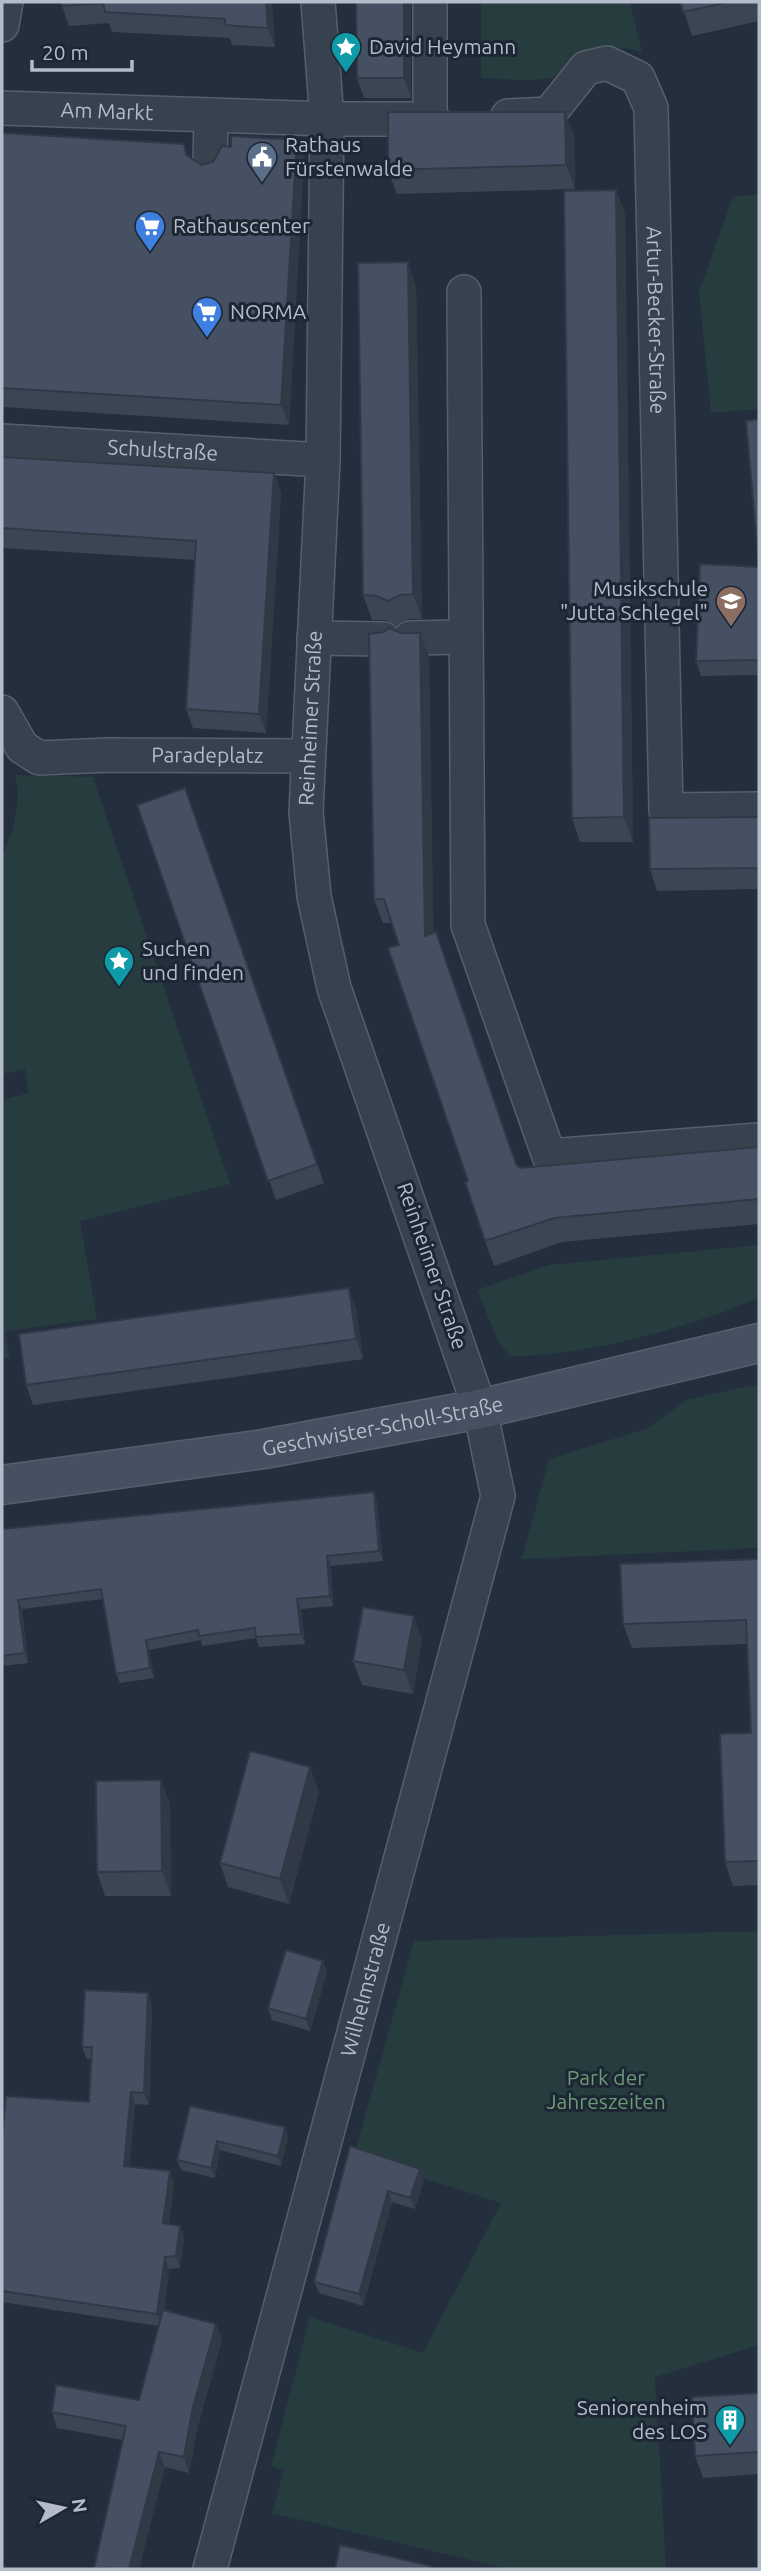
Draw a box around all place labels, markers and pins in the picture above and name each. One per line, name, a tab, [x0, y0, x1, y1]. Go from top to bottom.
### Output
place icon: David Heymann	[329, 30, 363, 74]
place label: David Heymann	[369, 34, 516, 58]
place label: Rathaus Fürstenwalde	[285, 132, 413, 180]
public building icon: Rathaus Fürstenwalde	[245, 140, 279, 184]
supermarket icon: Rathauscenter	[133, 209, 167, 253]
place label: Rathauscenter	[173, 213, 310, 237]
supermarket icon: NORMA	[190, 295, 224, 339]
place label: NORMA	[230, 299, 307, 323]
place label: Musikschule "Jutta Schlegel"	[560, 576, 708, 624]
school or university icon: Musikschule "Jutta Schlegel"	[714, 584, 748, 628]
place label: Suchen und finden	[142, 936, 244, 984]
place icon: Suchen und finden	[102, 944, 136, 988]
place label: Seniorenheim des LOS	[577, 2395, 707, 2443]
building icon: Seniorenheim des LOS	[713, 2403, 747, 2447]

